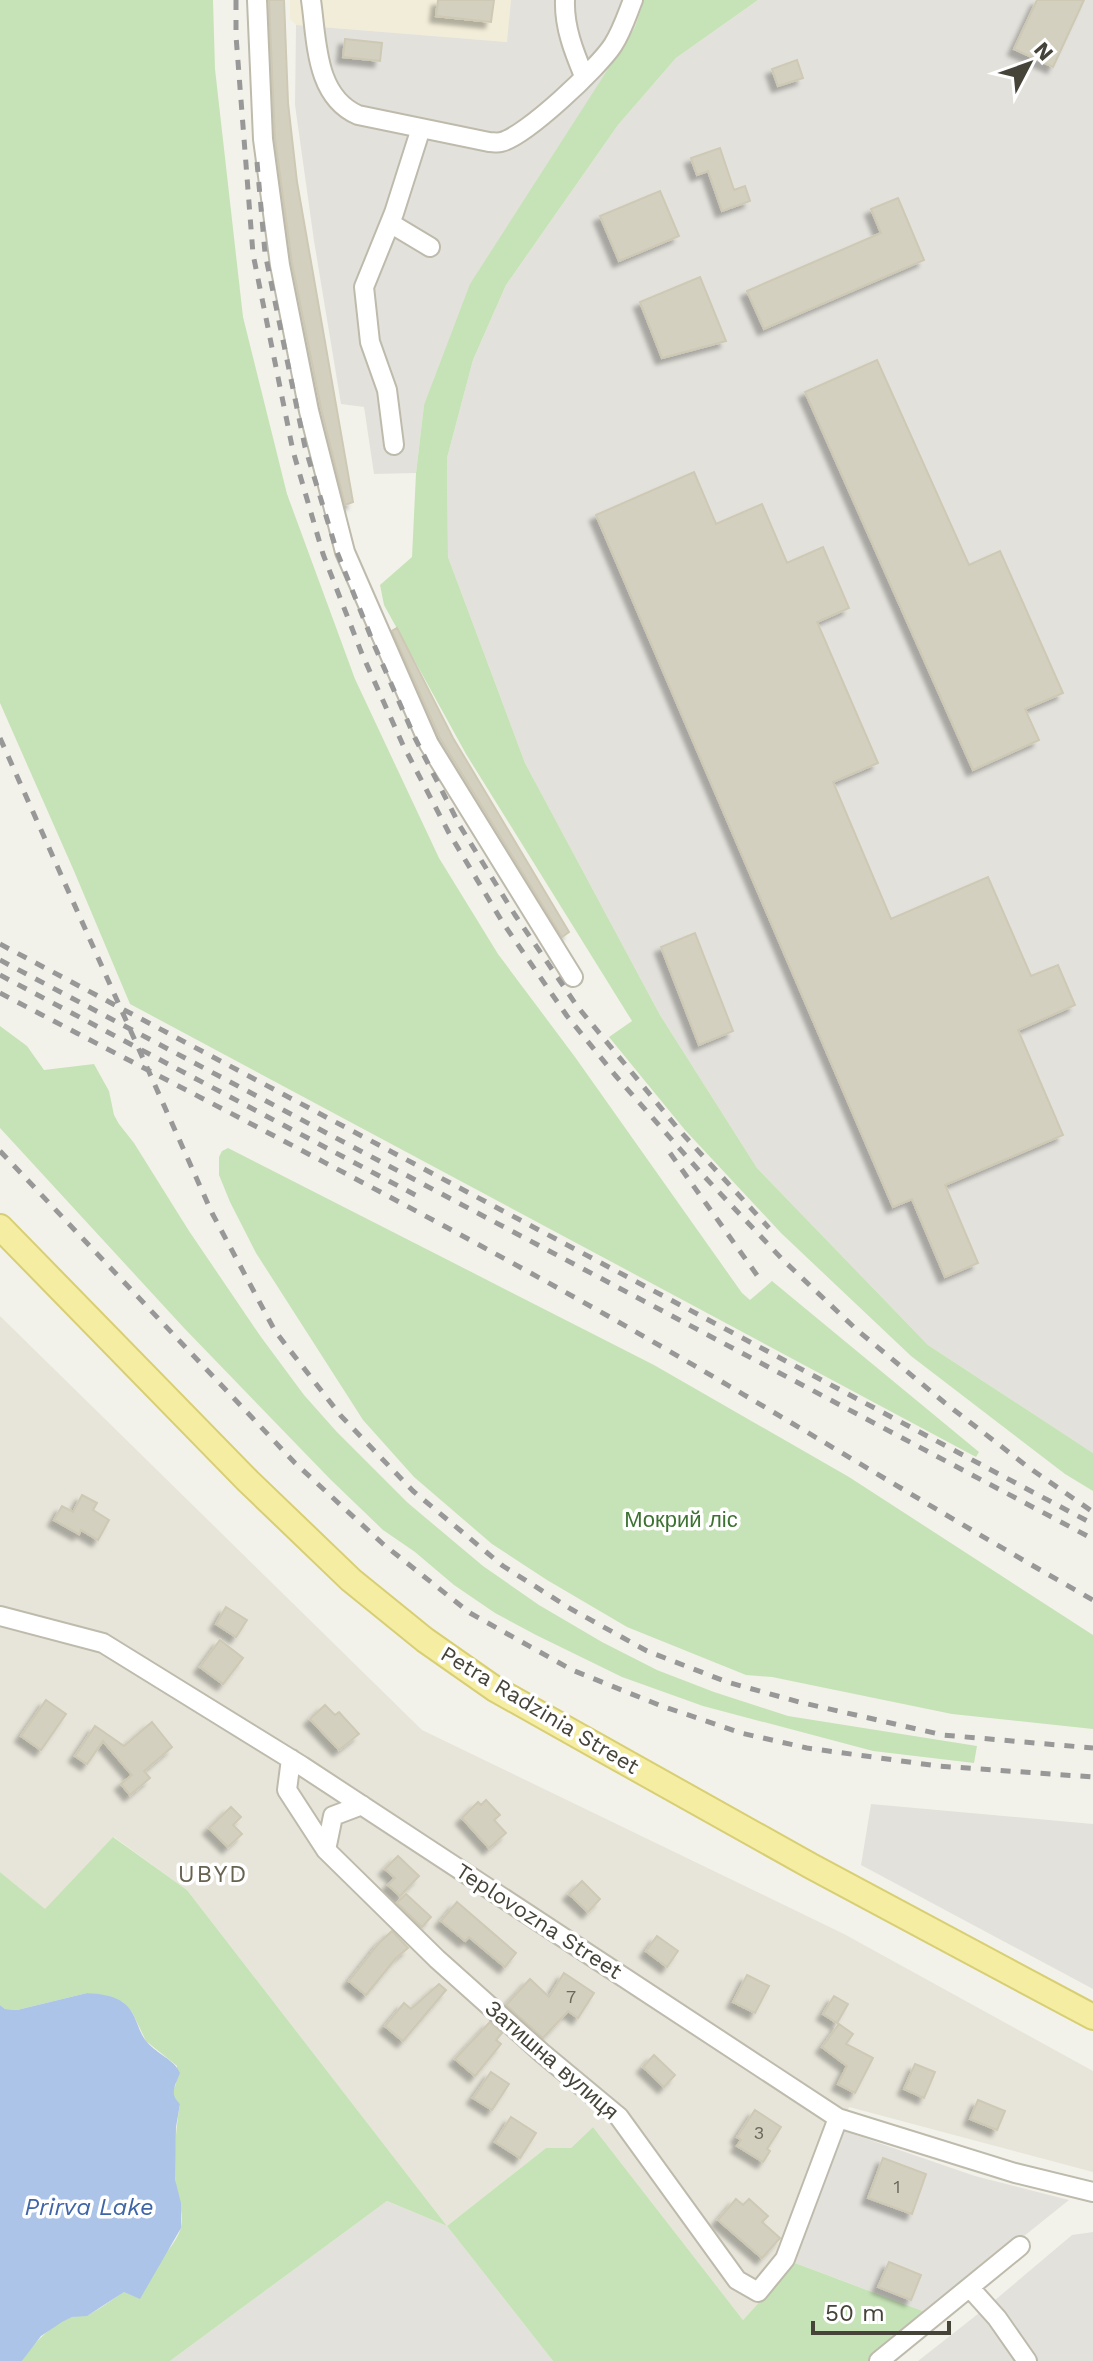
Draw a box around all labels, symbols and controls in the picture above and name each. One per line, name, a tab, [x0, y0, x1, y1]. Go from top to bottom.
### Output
north arrow	[989, 24, 1069, 104]
text: N	[1029, 37, 1059, 66]
park label: Мокрий ліс	[624, 1507, 738, 1532]
street label: Petra Radzinia Street	[436, 1641, 644, 1779]
street label: Teplovozna Street	[451, 1858, 627, 1984]
district label: UBYD	[178, 1860, 248, 1888]
house number: 7	[566, 1986, 576, 2007]
street label: Затишна вулиця	[480, 1995, 624, 2125]
house number: 3	[754, 2122, 764, 2143]
house number: 1	[893, 2176, 901, 2197]
water label: Prirva Lake	[24, 2193, 154, 2221]
scale bar	[813, 2285, 949, 2335]
text: 50 m	[825, 2299, 885, 2327]

